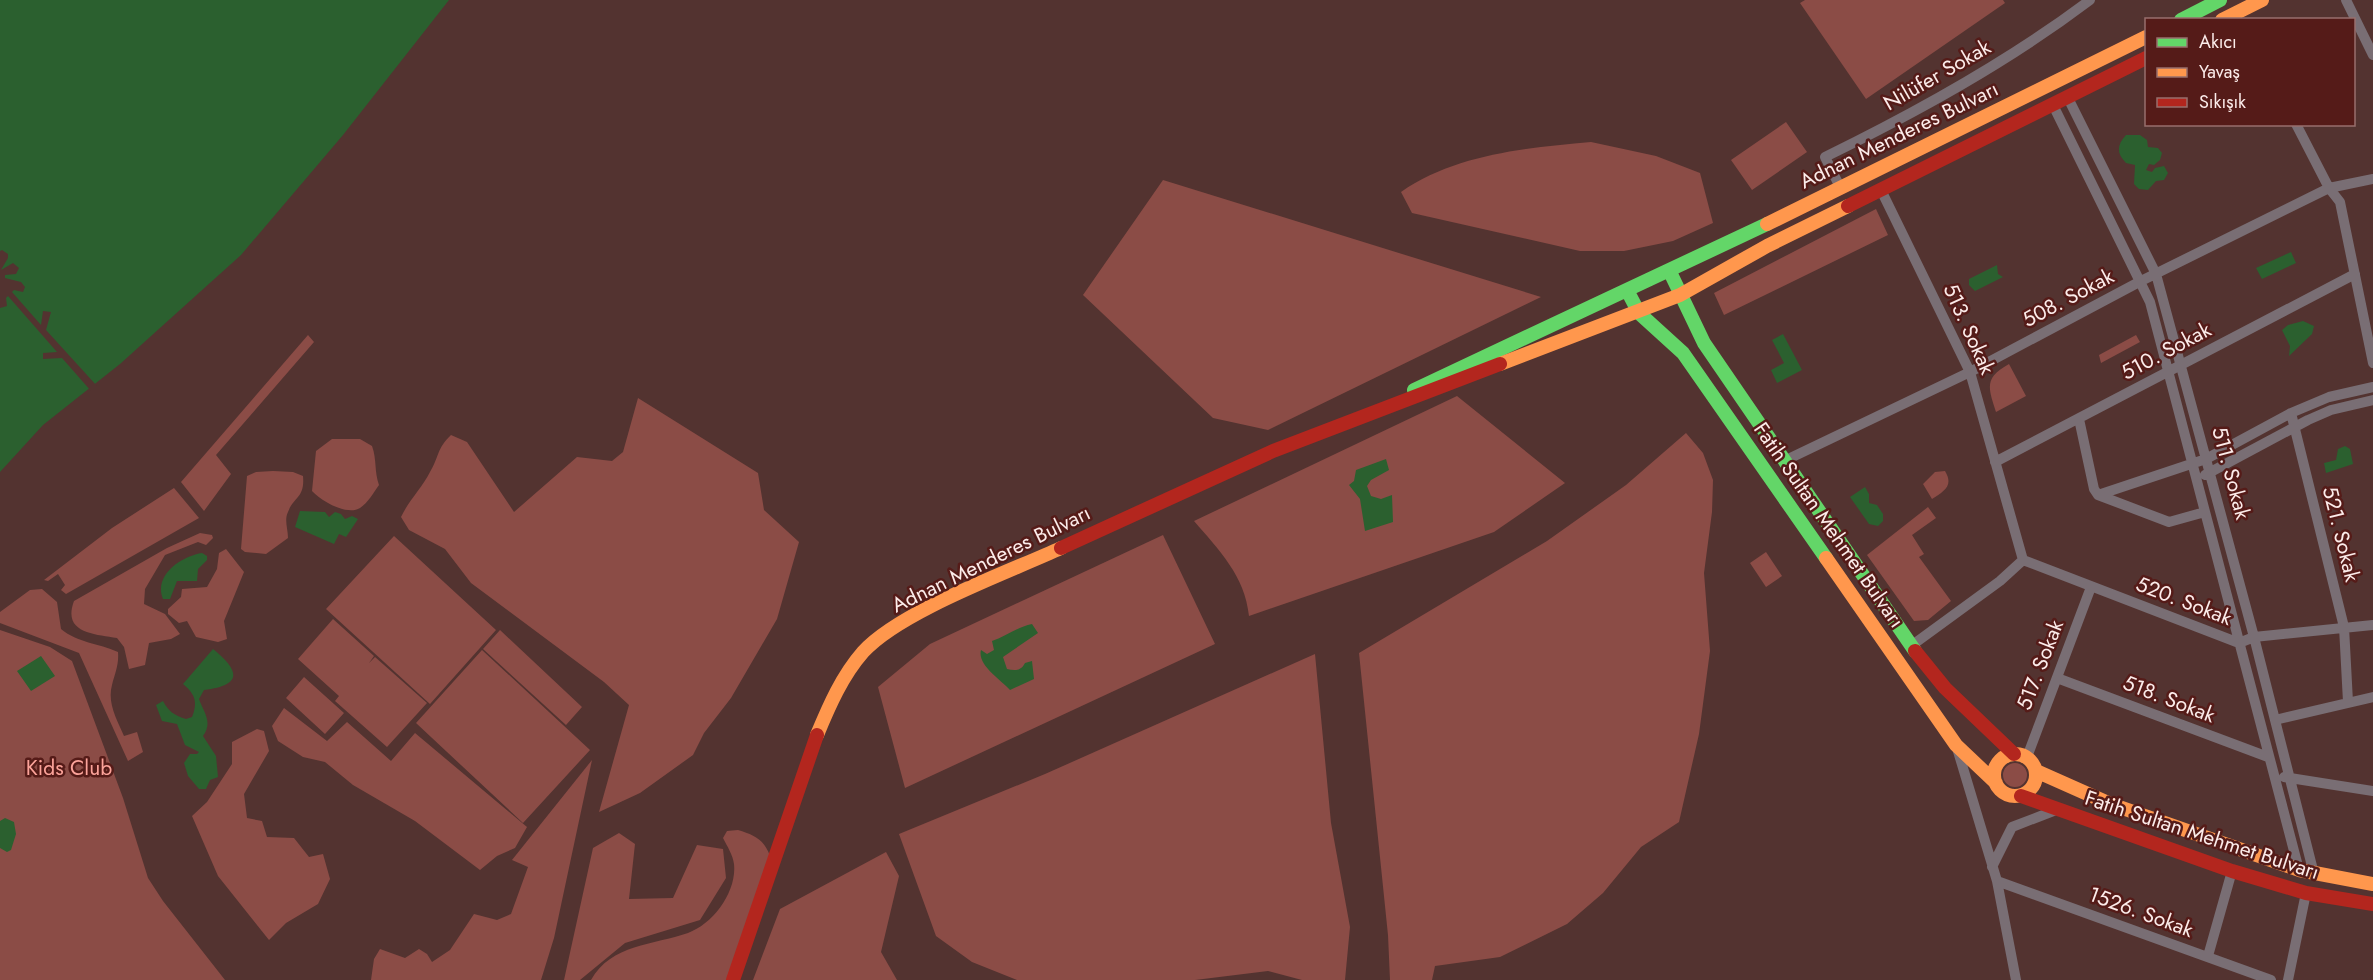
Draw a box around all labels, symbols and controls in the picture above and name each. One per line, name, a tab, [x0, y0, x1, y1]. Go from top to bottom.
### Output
legend	[2145, 18, 2355, 126]
text: Akıcı	[2199, 29, 2237, 55]
street label: Nilüfer Sokak	[1878, 32, 1997, 118]
text: Yavaş	[2199, 59, 2240, 85]
street label: Adnan Menderes Bulvarı	[1794, 74, 2004, 196]
text: Sıkışık	[2199, 89, 2246, 115]
street label: 508. Sokak	[2017, 261, 2120, 335]
street label: 513. Sokak	[1936, 279, 2003, 380]
street label: 510. Sokak	[2116, 314, 2217, 387]
street label: Fatih Sultan Mehmet Bulvarı	[1747, 416, 1911, 634]
street label: 511. Sokak	[2204, 423, 2258, 523]
street label: 521. Sokak	[2315, 483, 2368, 586]
street label: Adnan Menderes Bulvarı	[886, 498, 1096, 620]
street label: 520. Sokak	[2132, 569, 2237, 633]
street label: 517. Sokak	[2009, 615, 2071, 714]
street label: 518. Sokak	[2119, 668, 2220, 731]
park label: Kids Club	[26, 753, 112, 783]
street label: Fatih Sultan Mehmet Bulvarı	[2081, 783, 2323, 887]
street label: 1526. Sokak	[2084, 879, 2198, 945]

